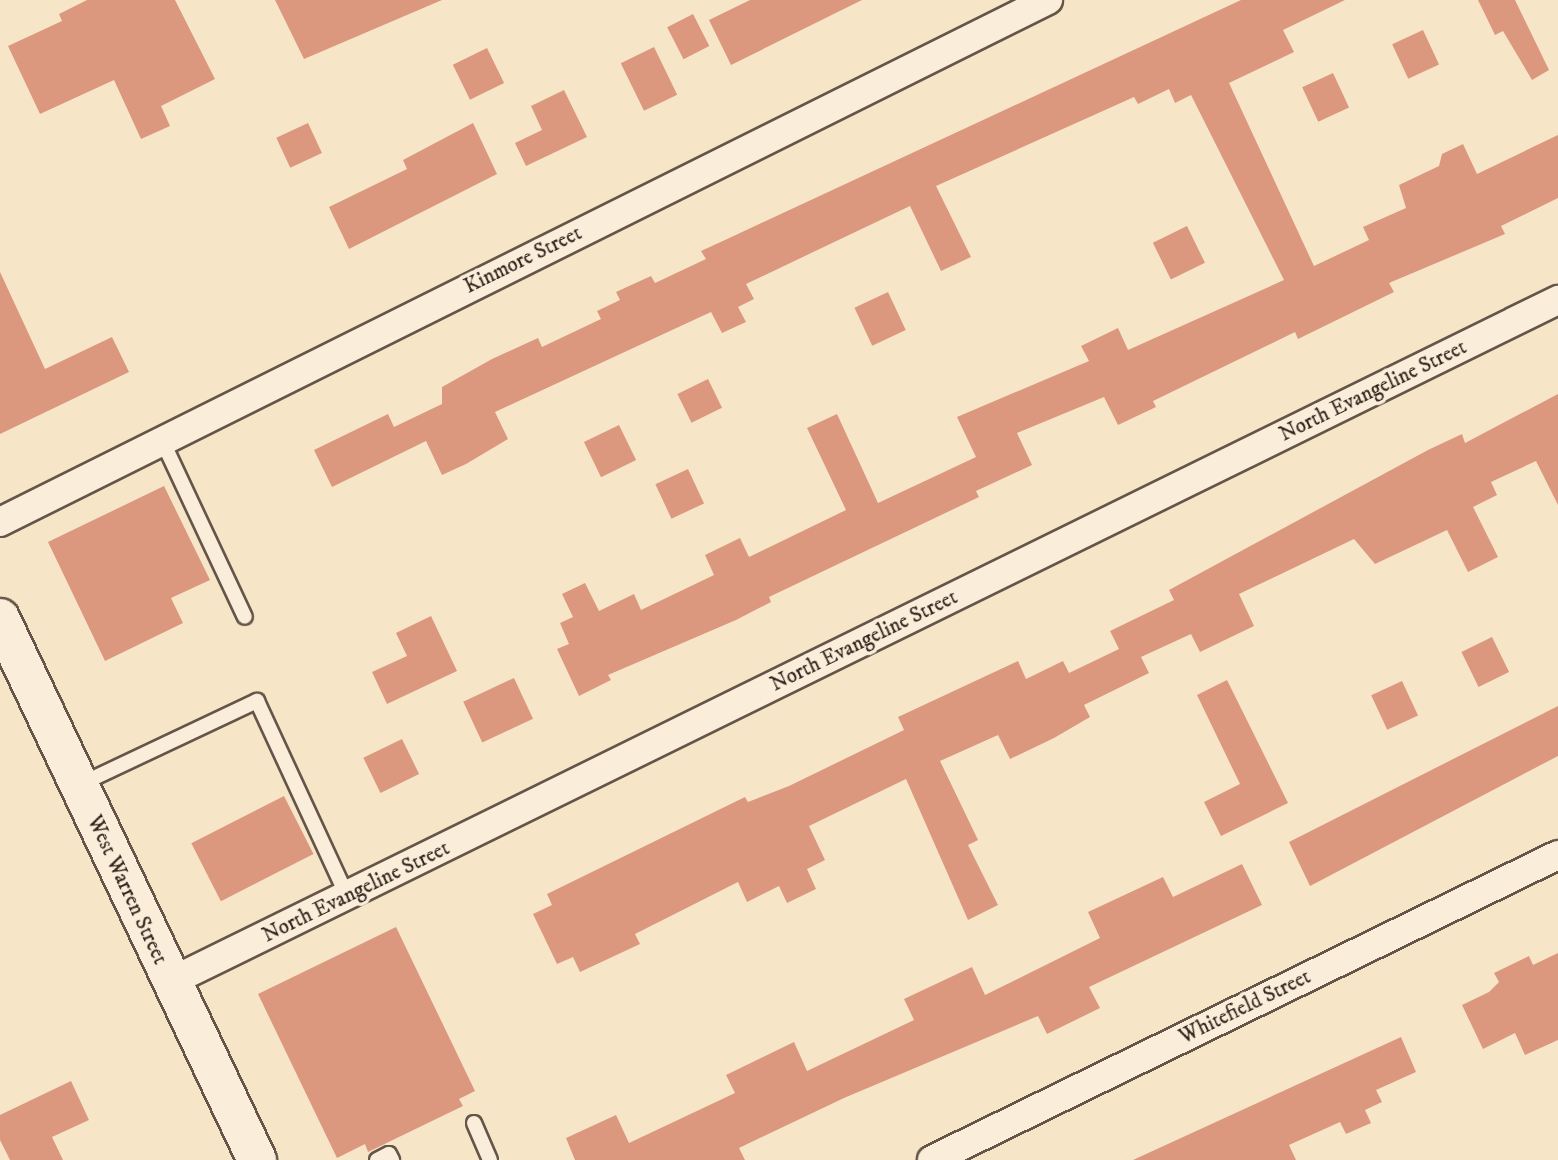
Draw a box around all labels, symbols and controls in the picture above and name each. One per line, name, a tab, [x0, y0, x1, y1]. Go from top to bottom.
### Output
street label: Kinmore Street	[460, 221, 586, 299]
street label: North Evangeline Street	[1275, 335, 1471, 447]
street label: North Evangeline Street	[766, 585, 962, 697]
street label: West Warren Street	[81, 811, 173, 969]
street label: North Evangeline Street	[258, 836, 454, 948]
street label: Whitefield Street	[1175, 964, 1315, 1050]

